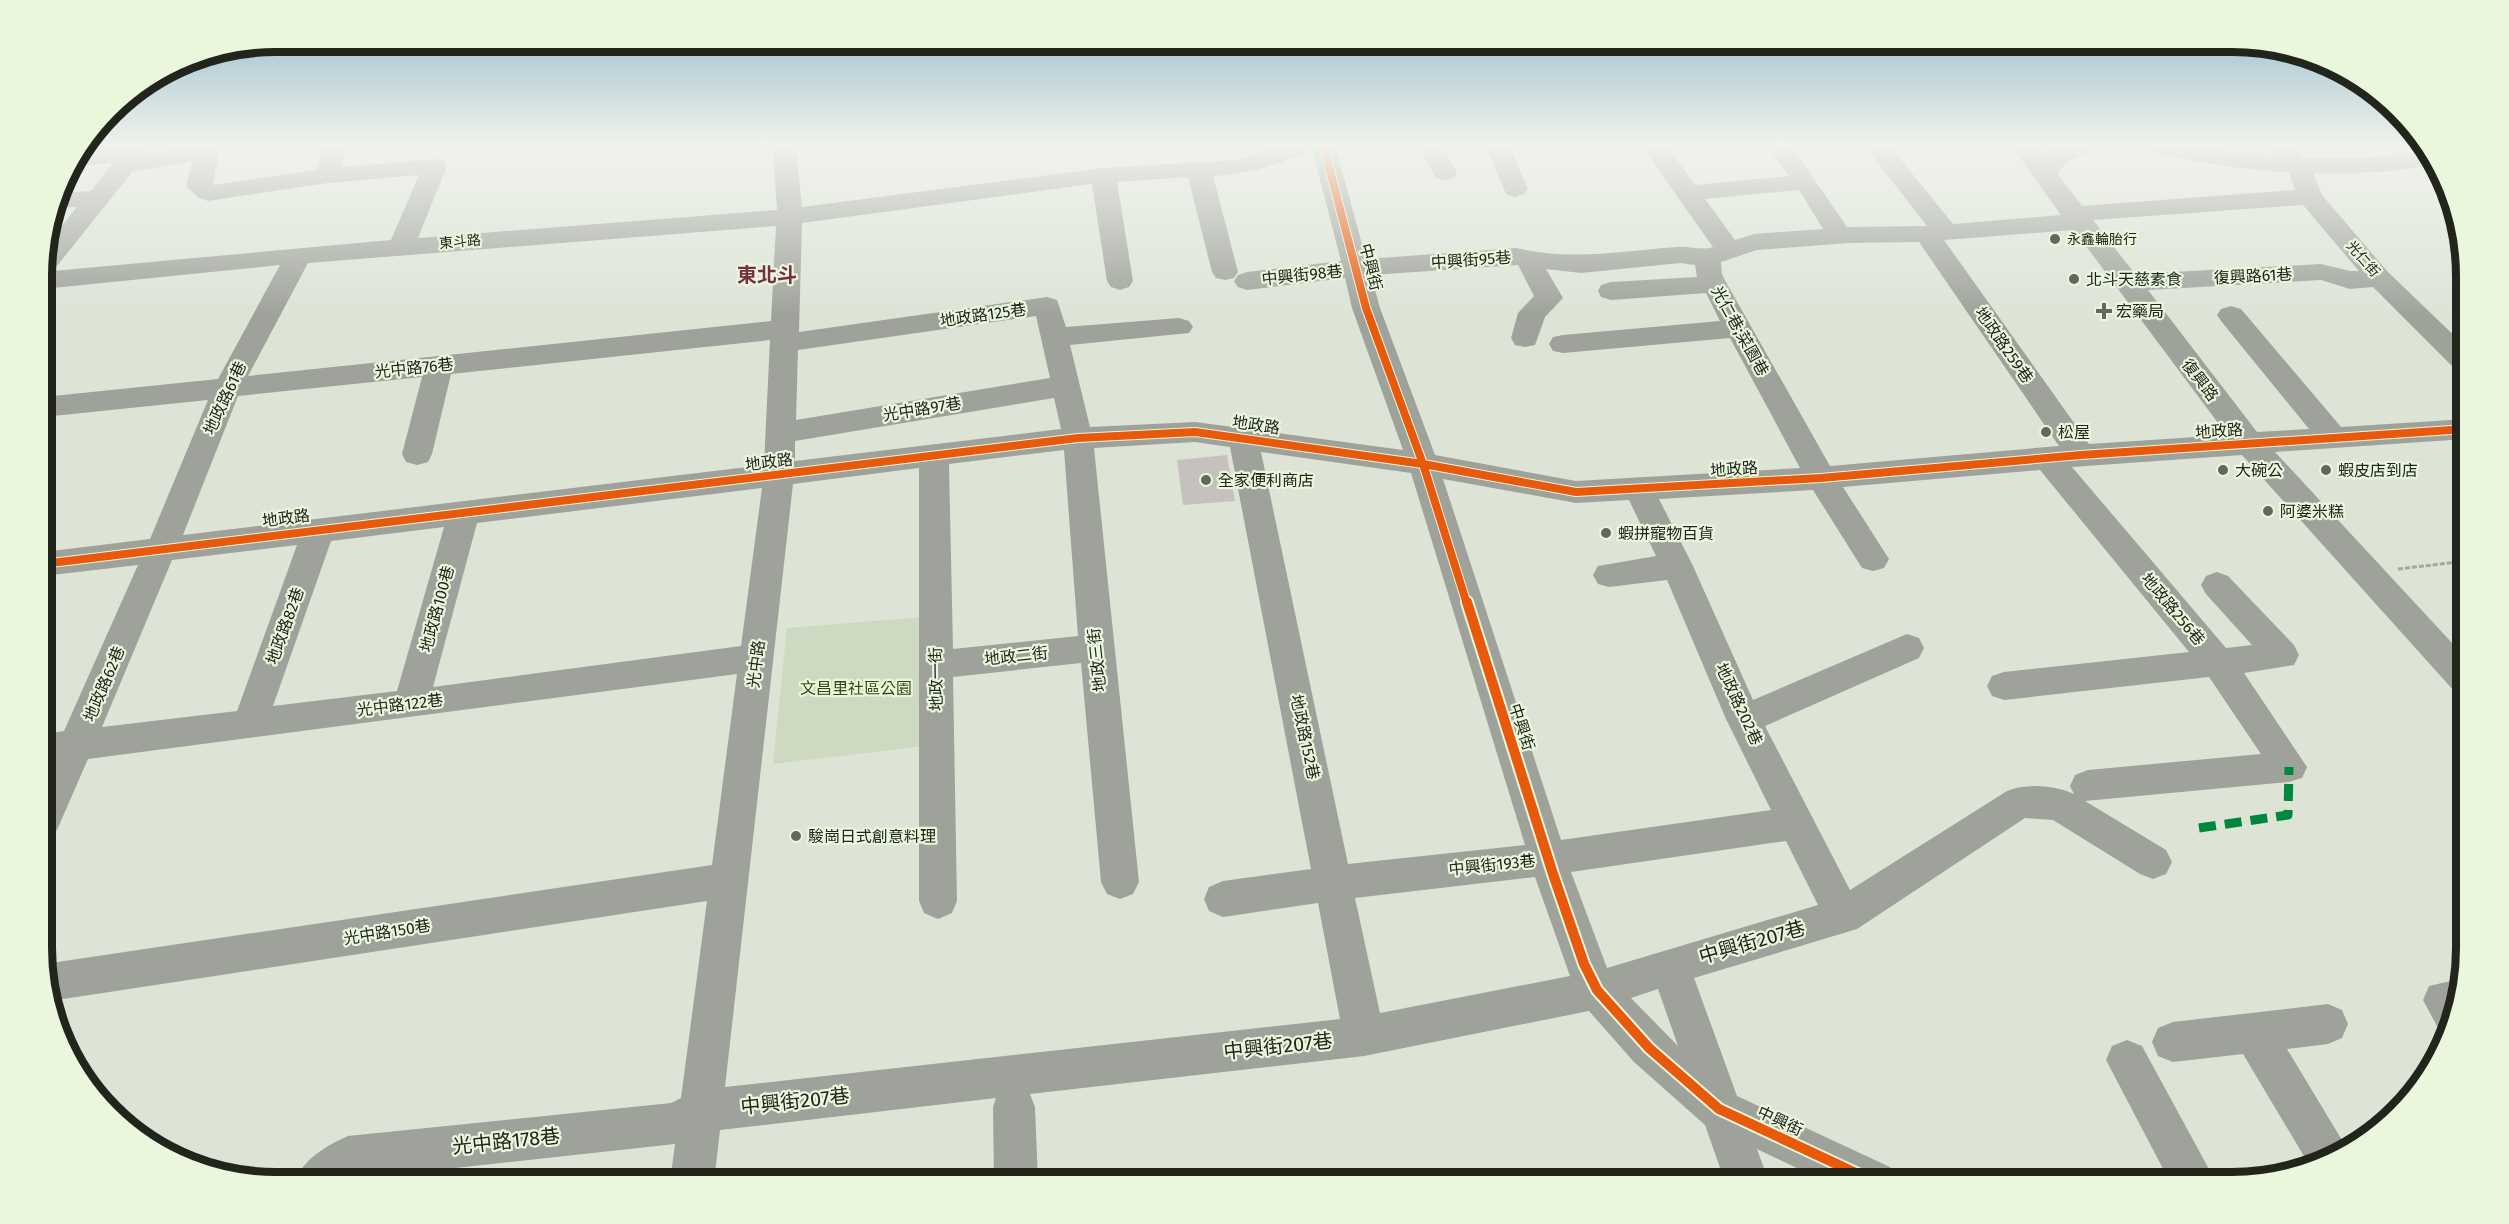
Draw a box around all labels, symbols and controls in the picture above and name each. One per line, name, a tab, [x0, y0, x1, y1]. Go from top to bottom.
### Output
place label: 永鑫輪胎行	[2067, 231, 2137, 248]
street label: 東斗路	[438, 232, 482, 252]
marker: 永鑫輪胎行	[2048, 232, 2062, 246]
street label: 光仁街	[2343, 238, 2383, 280]
street label: 中興街	[1356, 241, 1386, 293]
street label: 中興街95巷	[1430, 248, 1512, 272]
street label: 中興街98巷	[1261, 261, 1343, 289]
district label: 東北斗	[737, 263, 797, 287]
street label: 復興路61巷	[2213, 264, 2293, 288]
place label: 北斗天慈素食	[2086, 270, 2182, 289]
marker: 北斗天慈素食	[2067, 272, 2081, 286]
street label: 光仁巷;菜園巷	[1707, 283, 1773, 379]
street label: 地政路125巷	[939, 300, 1027, 330]
place label: 宏藥局	[2116, 302, 2164, 321]
street label: 地政路259巷	[1971, 303, 2037, 387]
marker: 宏藥局	[2097, 304, 2111, 318]
street label: 光中路76巷	[374, 354, 454, 382]
street label: 復興路	[2178, 355, 2222, 405]
street label: 地政路61巷	[200, 358, 250, 438]
street label: 光中路97巷	[881, 393, 963, 425]
street label: 地政路	[1231, 412, 1281, 438]
street label: 地政路	[2194, 420, 2244, 442]
place label: 松屋	[2058, 423, 2090, 442]
marker: 松屋	[2039, 425, 2053, 439]
street label: 地政路	[744, 450, 794, 474]
street label: 地政路	[1709, 458, 1759, 480]
place label: 大碗公	[2235, 461, 2283, 480]
place label: 蝦皮店到店	[2338, 461, 2418, 480]
marker: 大碗公	[2216, 463, 2230, 477]
marker: 蝦皮店到店	[2319, 463, 2333, 477]
place label: 全家便利商店	[1218, 471, 1314, 490]
marker: 全家便利商店	[1199, 473, 1213, 487]
place label: 阿婆米糕	[2280, 502, 2344, 521]
marker: 阿婆米糕	[2261, 504, 2275, 518]
street label: 地政路	[261, 506, 311, 530]
place label: 蝦拼寵物百貨	[1618, 524, 1714, 543]
marker: 蝦拼寵物百貨	[1599, 526, 1613, 540]
street label: 地政路100巷	[416, 564, 458, 654]
street label: 地政路256巷	[2137, 569, 2209, 649]
street label: 地政路82巷	[262, 585, 308, 667]
street label: 地政三街	[1084, 627, 1110, 693]
street label: 光中路	[744, 639, 768, 689]
street label: 地政路62巷	[80, 643, 128, 725]
street label: 地政二街	[983, 643, 1049, 669]
street label: 地政一街	[926, 647, 946, 711]
street label: 地政路202巷	[1712, 660, 1766, 748]
park label: 文昌里社區公園	[800, 679, 912, 698]
street label: 光中路122巷	[356, 690, 444, 720]
street label: 地政路152巷	[1287, 693, 1323, 781]
street label: 中興街	[1506, 701, 1538, 753]
place label: 駿崗日式創意料理	[808, 827, 936, 846]
marker: 駿崗日式創意料理	[789, 829, 803, 843]
street label: 中興街193巷	[1448, 851, 1536, 879]
street label: 中興街207巷	[1696, 915, 1808, 969]
street label: 光中路150巷	[342, 916, 432, 948]
street label: 中興街207巷	[1222, 1028, 1334, 1064]
street label: 中興街207巷	[739, 1083, 851, 1119]
street label: 中興街	[1754, 1102, 1806, 1140]
street label: 光中路178巷	[451, 1123, 561, 1159]

